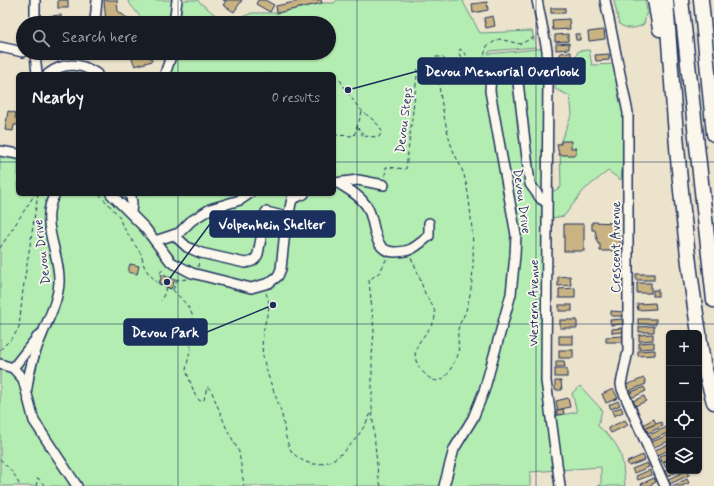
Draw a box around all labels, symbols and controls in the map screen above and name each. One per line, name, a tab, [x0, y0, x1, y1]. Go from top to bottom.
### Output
search box	[16, 16, 336, 60]
icon: search	[30, 27, 52, 49]
text: Search here	[62, 28, 138, 48]
callout: Devou Memorial Overlook	[418, 58, 585, 84]
text: Devou Memorial Overlook	[425, 63, 579, 81]
street label: Devou Steps	[392, 86, 417, 154]
text: Nearby	[32, 87, 84, 109]
text: 0 results	[272, 90, 320, 107]
street label: Devou Drive	[509, 168, 535, 235]
street label: Crescent Avenue	[608, 201, 625, 293]
callout: Volpenhein Shelter	[210, 211, 335, 237]
text: Volpenhein Shelter	[219, 216, 326, 234]
street label: Devou Drive	[30, 218, 55, 285]
street label: Western Avenue	[526, 259, 543, 347]
callout: Devou Park	[124, 319, 207, 345]
text: Devou Park	[131, 324, 199, 342]
map controls	[666, 330, 702, 474]
button: +	[666, 330, 702, 366]
button: −	[666, 366, 702, 402]
button: locate	[666, 402, 702, 438]
button: layers	[666, 438, 702, 474]

